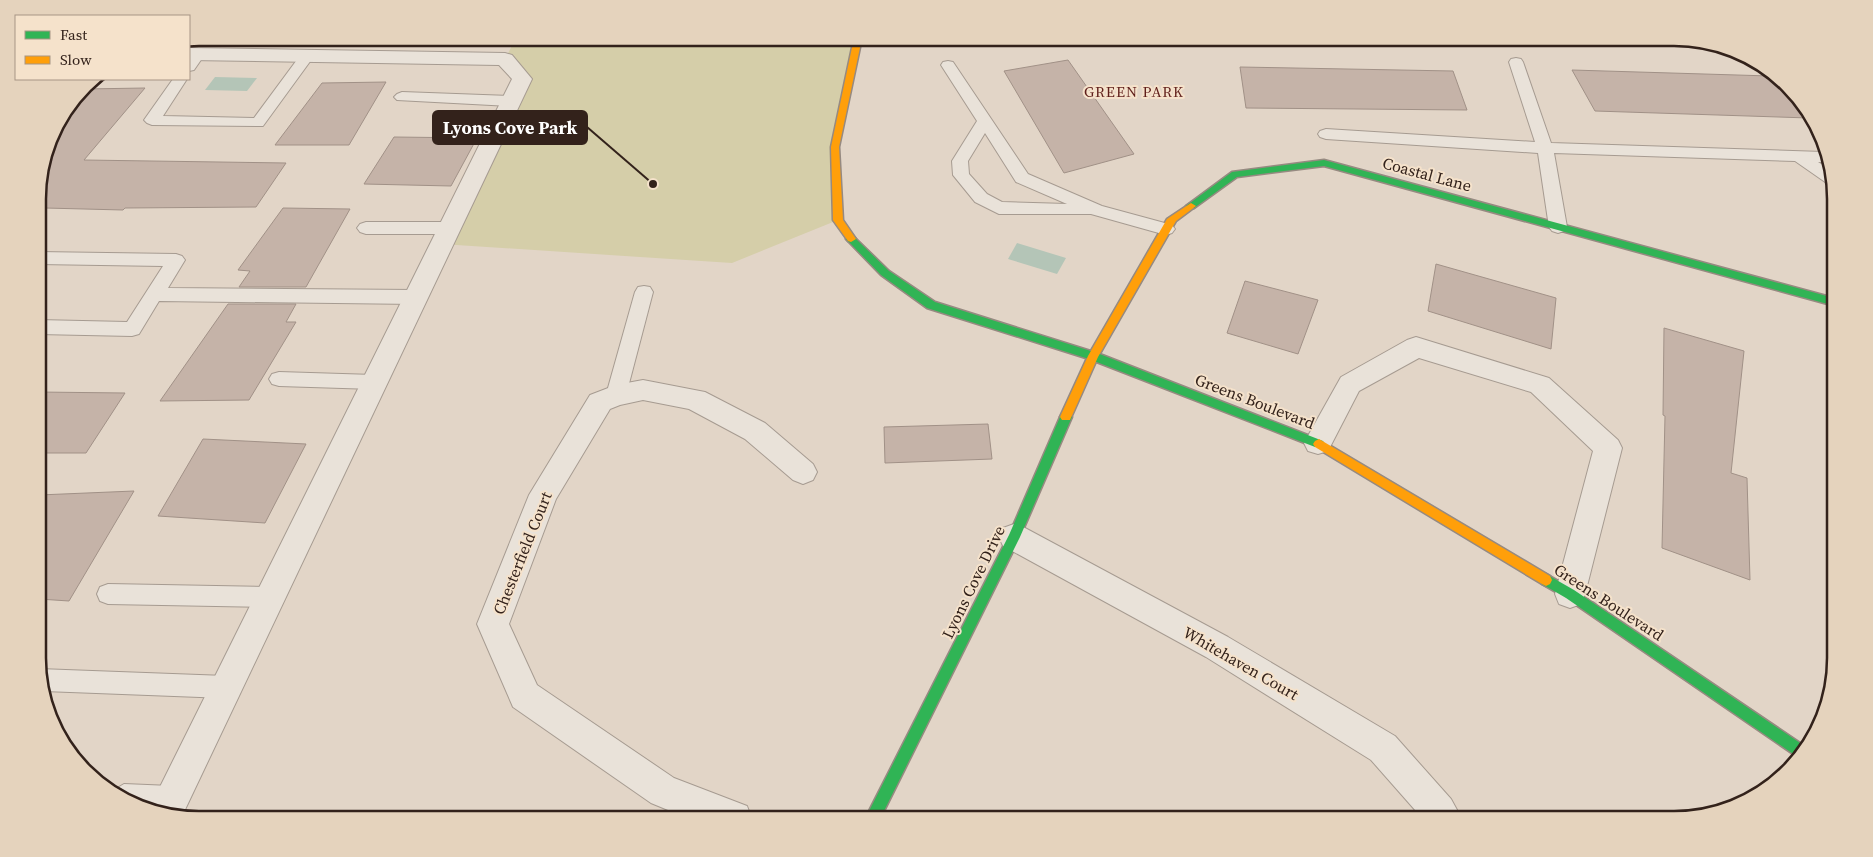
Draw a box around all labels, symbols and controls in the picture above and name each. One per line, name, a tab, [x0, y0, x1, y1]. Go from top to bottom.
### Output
legend	[15, 15, 190, 80]
text: Fast	[60, 24, 87, 45]
text: Slow	[60, 49, 92, 70]
district label: GREEN PARK	[1084, 81, 1184, 102]
callout: Lyons Cove Park	[433, 111, 587, 144]
text: Lyons Cove Park	[443, 115, 577, 140]
street label: Coastal Lane	[1380, 152, 1474, 196]
street label: Greens Boulevard	[1192, 368, 1318, 434]
street label: Chesterfield Court	[487, 488, 557, 618]
street label: Lyons Cove Drive	[936, 522, 1010, 642]
street label: Greens Boulevard	[1550, 558, 1668, 646]
street label: Whitehaven Court	[1179, 621, 1304, 705]

